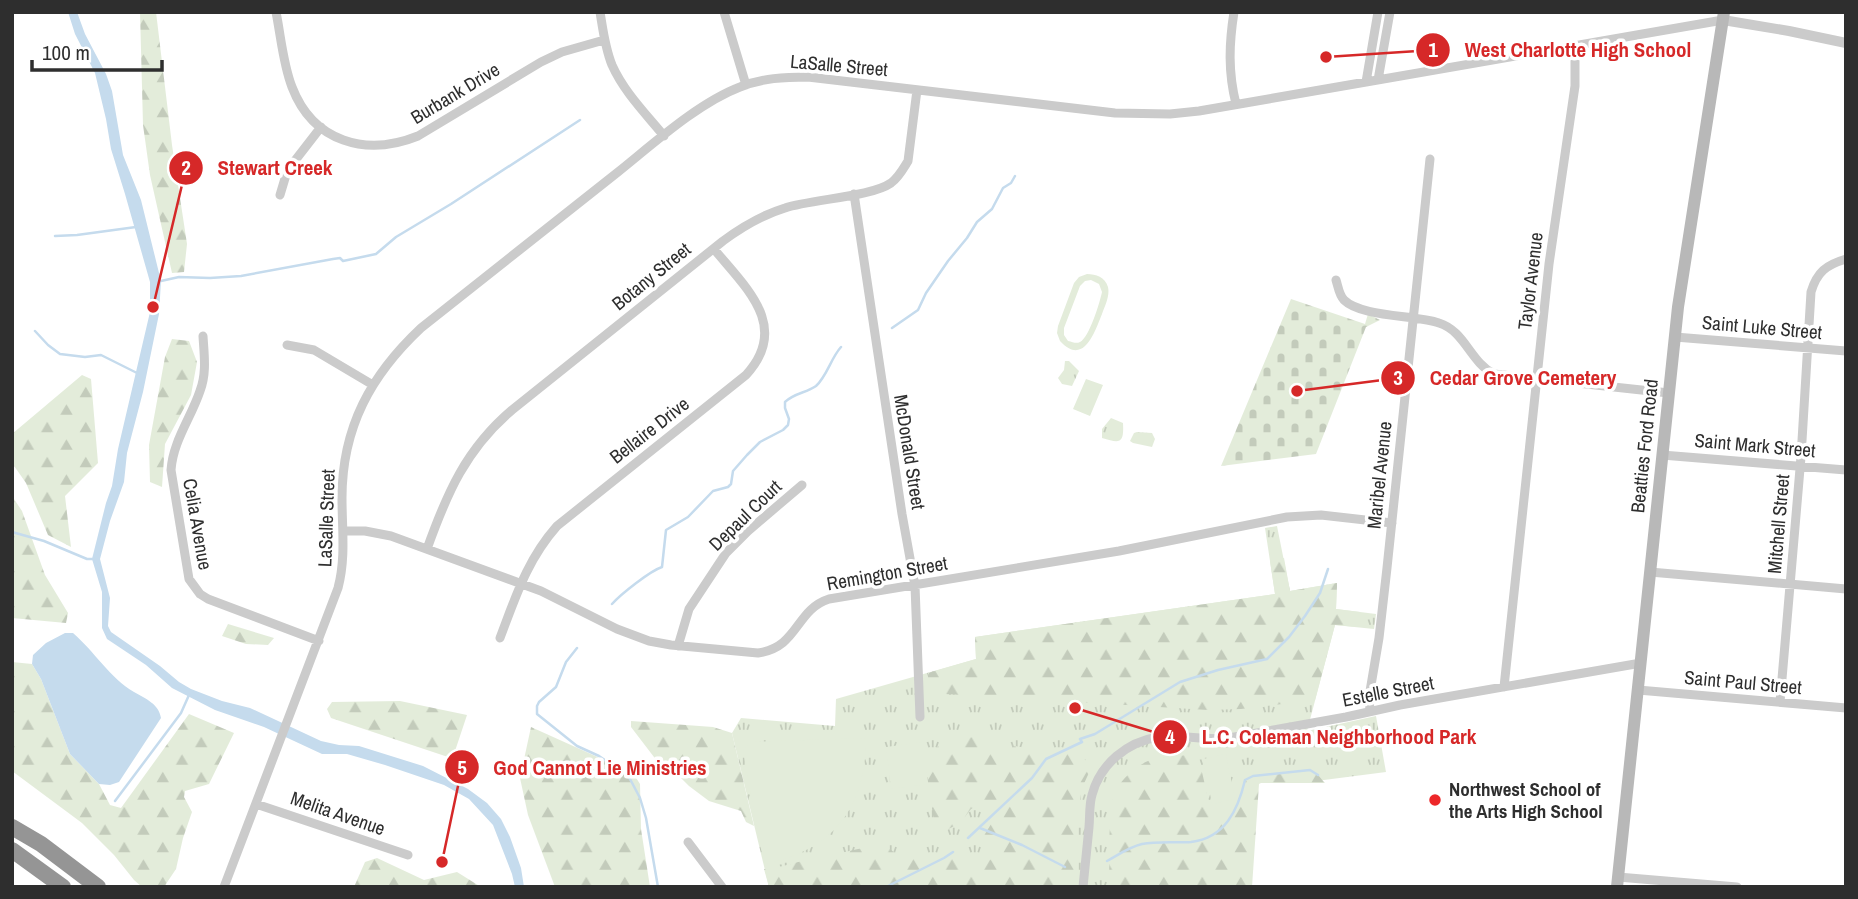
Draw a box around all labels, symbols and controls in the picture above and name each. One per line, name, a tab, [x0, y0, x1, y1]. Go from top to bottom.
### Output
scale bar	[32, 28, 161, 72]
callout: West Charlotte High School	[1416, 29, 1705, 71]
text: 1	[1428, 35, 1438, 64]
text: West Charlotte High School	[1465, 35, 1691, 64]
text: 100 m	[42, 38, 90, 67]
street label: LaSalle Street	[789, 48, 890, 82]
street label: Burbank Drive	[406, 56, 504, 130]
callout: Stewart Creek	[168, 147, 346, 189]
text: 2	[181, 153, 191, 182]
text: Stewart Creek	[218, 153, 333, 182]
street label: Taylor Avenue	[1511, 231, 1549, 331]
street label: Botany Street	[606, 236, 696, 316]
street label: Saint Luke Street	[1701, 309, 1824, 345]
callout: Cedar Grove Cemetery	[1380, 357, 1630, 399]
text: 3	[1393, 363, 1403, 392]
text: Cedar Grove Cemetery	[1430, 363, 1617, 392]
street label: Beatties Ford Road	[1624, 378, 1664, 514]
street label: Bellaire Drive	[604, 391, 694, 469]
street label: McDonald Street	[888, 393, 932, 512]
street label: Maribel Avenue	[1360, 420, 1398, 530]
street label: Saint Mark Street	[1693, 427, 1817, 463]
street label: LaSalle Street	[311, 468, 341, 567]
street label: Depaul Court	[703, 473, 788, 556]
street label: Mitchell Street	[1761, 473, 1795, 575]
street label: Celia Avenue	[177, 476, 219, 572]
street label: Remington Street	[825, 549, 950, 596]
street label: Saint Paul Street	[1683, 664, 1803, 700]
street label: Estelle Street	[1340, 669, 1437, 713]
callout: L.C. Coleman Neighborhood Park	[1152, 716, 1490, 758]
text: 4	[1165, 722, 1175, 751]
text: L.C. Coleman Neighborhood Park	[1202, 722, 1477, 751]
callout: God Cannot Lie Ministries	[445, 746, 721, 788]
text: 5	[457, 753, 467, 782]
text: God Cannot Lie Ministries	[493, 753, 707, 782]
place label: Northwest School of the Arts High School	[1449, 776, 1603, 824]
street label: Melita Avenue	[287, 785, 389, 841]
marker: Northwest School of the Arts High School	[1427, 792, 1443, 808]

